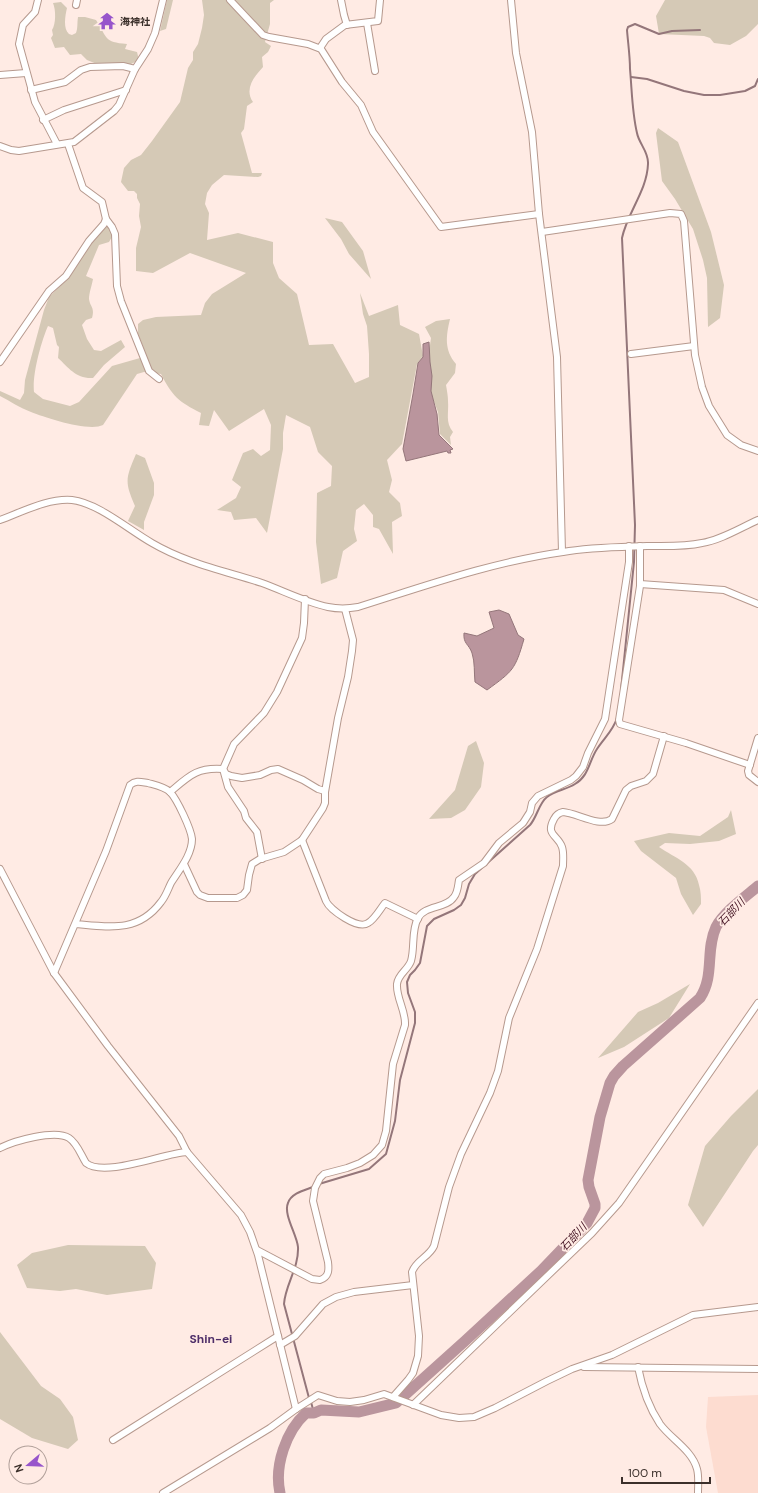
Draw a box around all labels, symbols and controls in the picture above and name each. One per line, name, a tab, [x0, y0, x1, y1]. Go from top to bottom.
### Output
temple icon: 海神社	[97, 11, 117, 31]
place label: 海神社	[120, 15, 151, 28]
water label: 石部川	[715, 895, 748, 929]
water label: 石部川	[557, 1219, 590, 1254]
district label: Shin-ei	[190, 1331, 232, 1347]
north arrow	[8, 1445, 48, 1485]
scale bar	[622, 1459, 710, 1485]
text: N	[11, 1462, 26, 1474]
text: 100 m	[628, 1465, 662, 1481]

